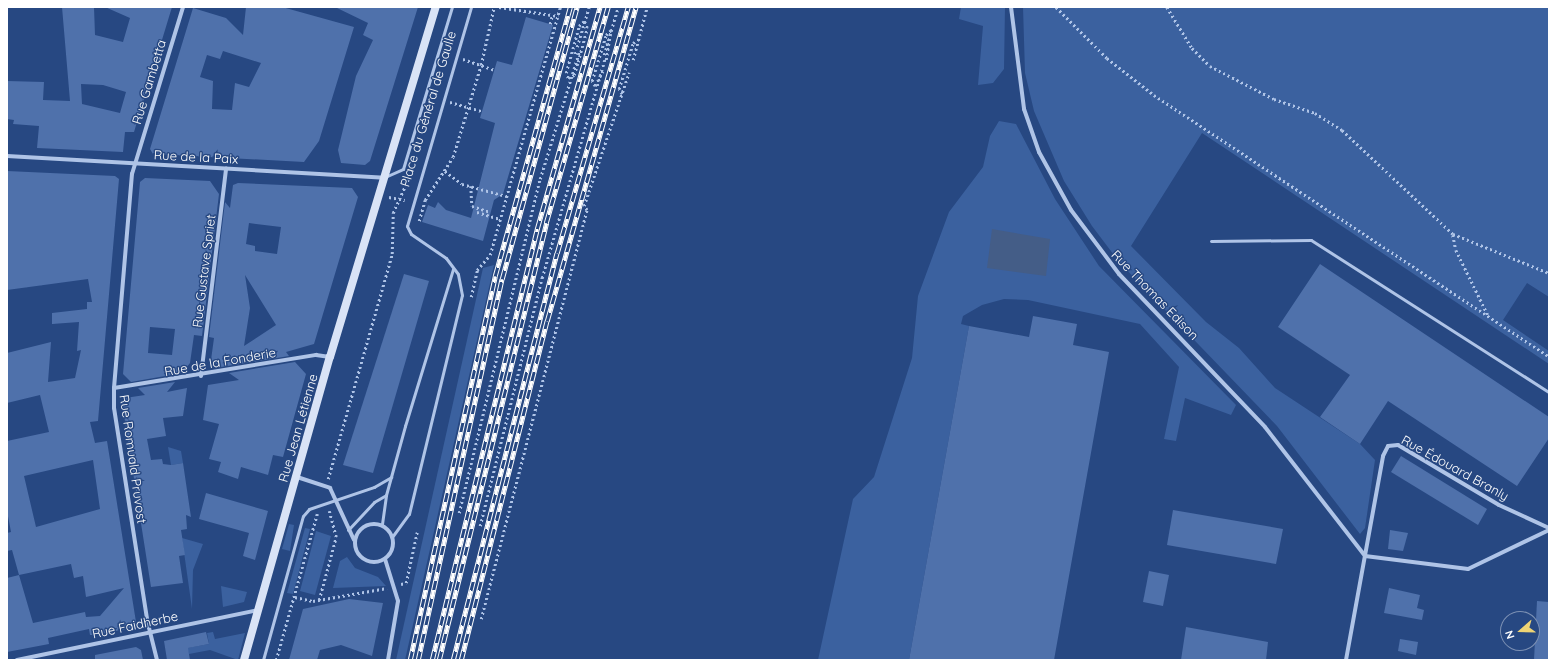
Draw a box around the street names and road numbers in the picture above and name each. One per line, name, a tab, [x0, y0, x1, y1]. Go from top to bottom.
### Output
street label: Place du Général de Gaulle	[397, 29, 459, 189]
street label: Rue Gambetta	[129, 38, 169, 126]
street label: Rue de la Paix	[153, 147, 239, 167]
street label: Rue Gustave Spriet	[189, 213, 219, 329]
street label: Rue Thomas Edison	[1108, 247, 1202, 343]
street label: Rue de la Fonderie	[163, 345, 277, 379]
street label: Rue Jean Létienne	[275, 372, 321, 484]
street label: Rue Romuald Pruvost	[116, 393, 150, 525]
street label: Rue Édouard Branly	[1399, 432, 1511, 504]
street label: Rue Faidherbe	[91, 608, 179, 642]

